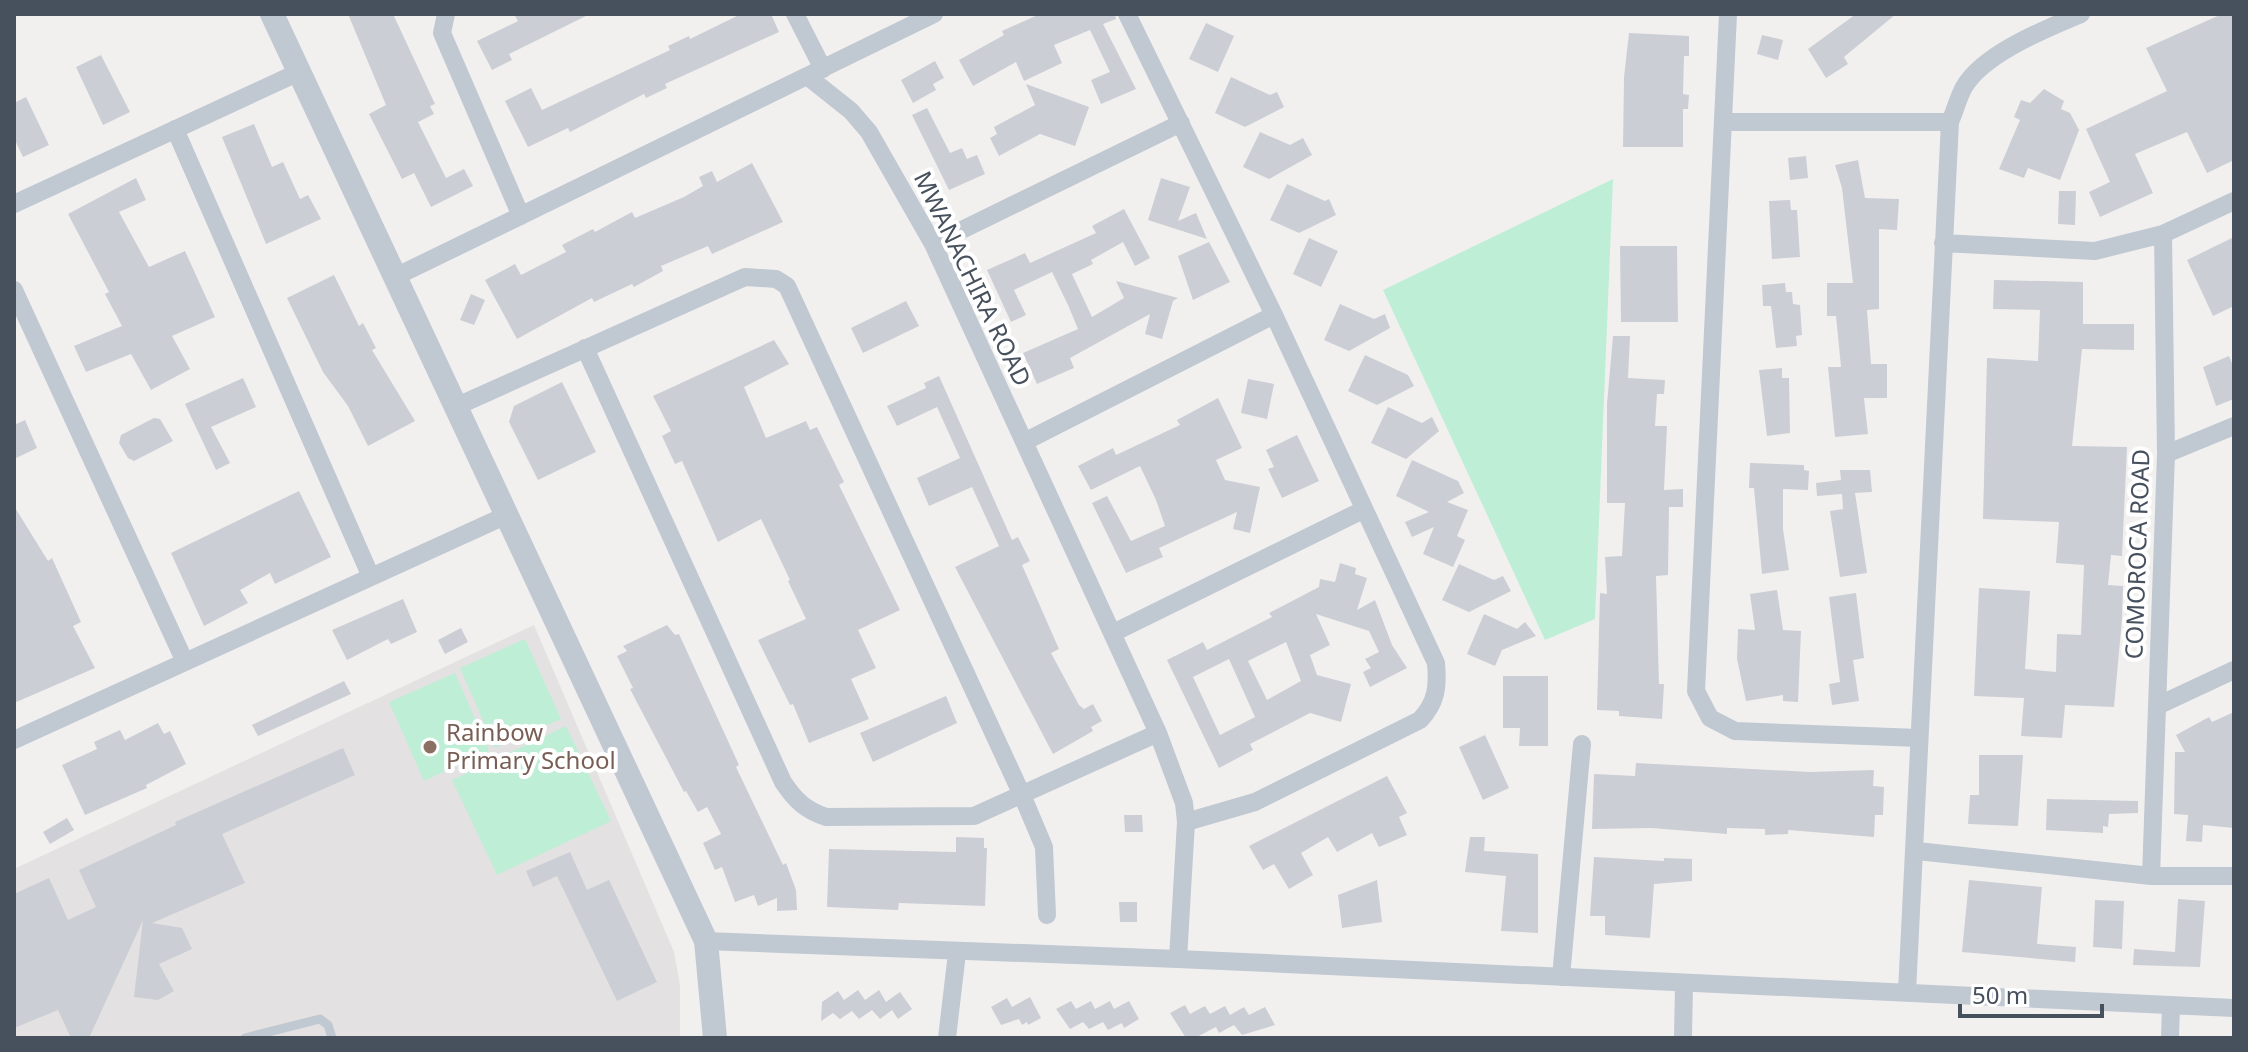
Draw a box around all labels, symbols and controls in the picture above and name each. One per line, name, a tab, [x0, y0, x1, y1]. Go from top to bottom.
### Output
street label: MWANACHIRA ROAD	[907, 165, 1040, 391]
street label: COMOROCA ROAD	[2116, 448, 2157, 660]
place label: Rainbow Primary School	[446, 715, 616, 776]
marker: Rainbow Primary School	[421, 738, 439, 756]
scale bar	[1960, 968, 2102, 1018]
text: 50 m	[1972, 978, 2028, 1011]

